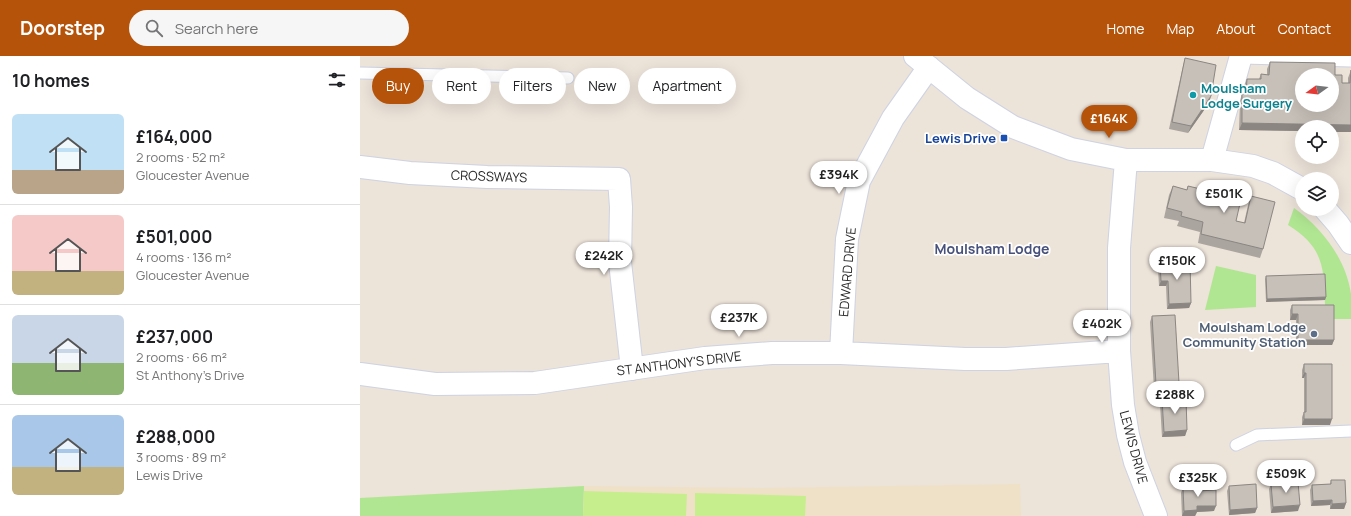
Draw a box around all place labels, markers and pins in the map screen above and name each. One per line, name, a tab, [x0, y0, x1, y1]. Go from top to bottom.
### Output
place label: Moulsham Lodge Surgery	[1201, 79, 1293, 112]
marker: Moulsham Lodge Surgery	[1188, 90, 1198, 100]
pin: £164K	[1081, 105, 1137, 139]
place label: Lewis Drive	[925, 129, 996, 147]
marker: Lewis Drive	[999, 133, 1009, 143]
pin: £394K	[811, 161, 867, 195]
pin: £501K	[1196, 180, 1252, 214]
pin: £242K	[576, 242, 632, 276]
pin: £150K	[1149, 247, 1205, 281]
pin: £237K	[711, 304, 767, 338]
pin: £402K	[1074, 310, 1130, 344]
place label: Moulsham Lodge Community Station	[1183, 318, 1306, 351]
marker: Moulsham Lodge Community Station	[1309, 329, 1319, 339]
pin: £288K	[1147, 381, 1203, 415]
pin: £509K	[1258, 460, 1314, 494]
pin: £325K	[1170, 464, 1226, 498]

